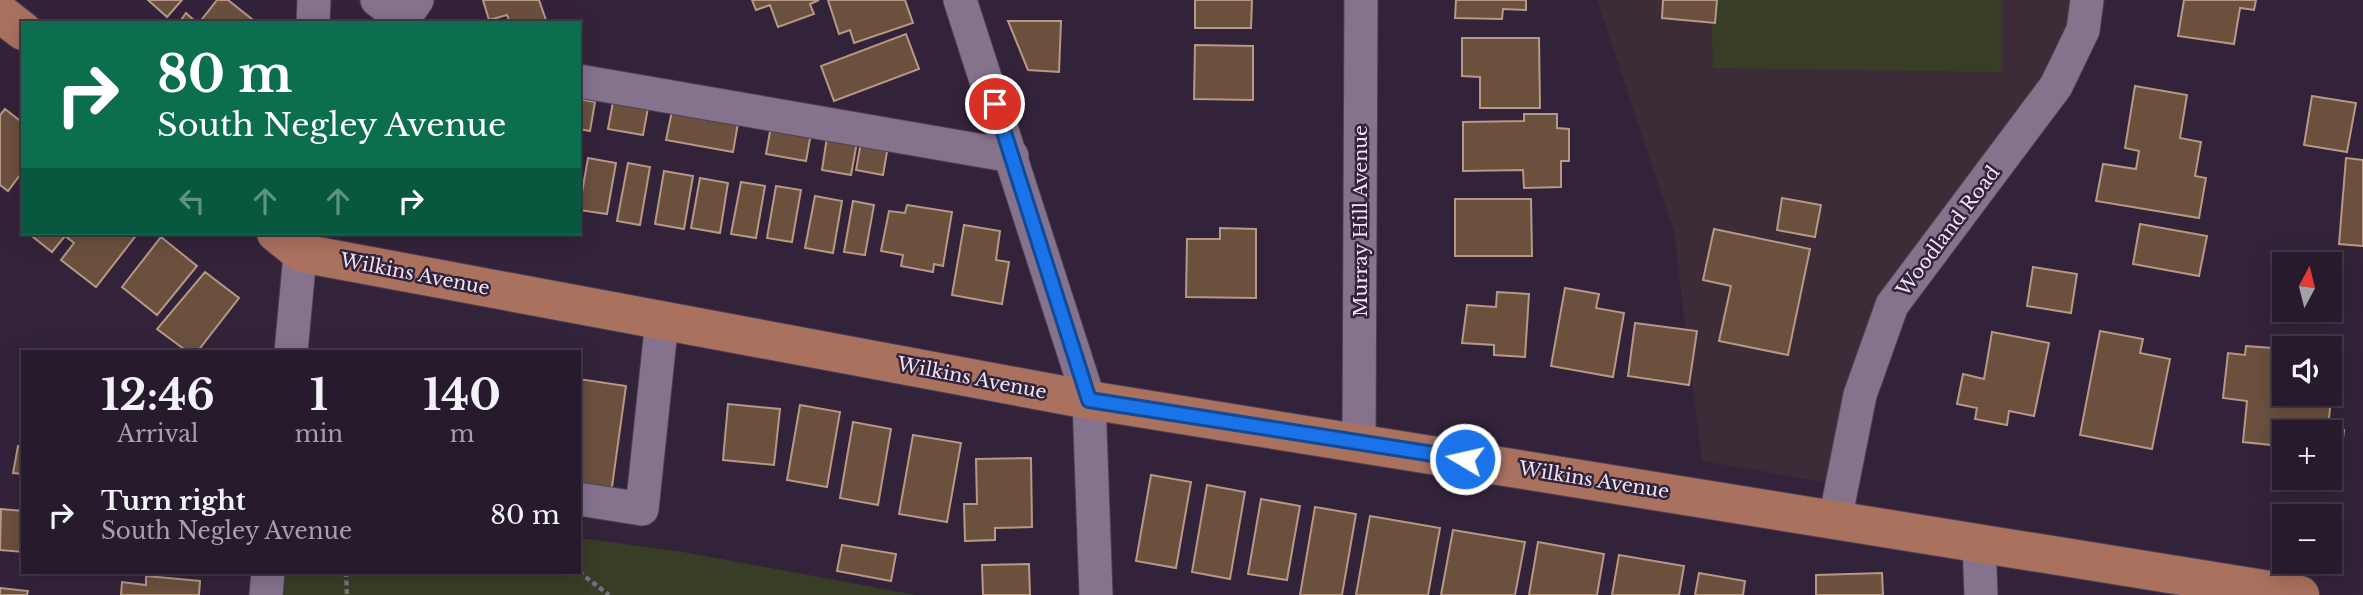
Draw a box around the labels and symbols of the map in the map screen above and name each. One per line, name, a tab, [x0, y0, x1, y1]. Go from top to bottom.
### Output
pin	[965, 74, 1025, 134]
street label: Murray Hill Avenue	[1349, 125, 1372, 317]
street label: Woodland Road	[1891, 161, 2005, 301]
street label: Wilkins Avenue	[337, 248, 492, 300]
north arrow	[2272, 252, 2342, 322]
street label: Wilkins Avenue	[894, 352, 1049, 404]
position arrow	[1428, 422, 1502, 496]
street label: Wilkins Avenue	[1516, 457, 1671, 503]

